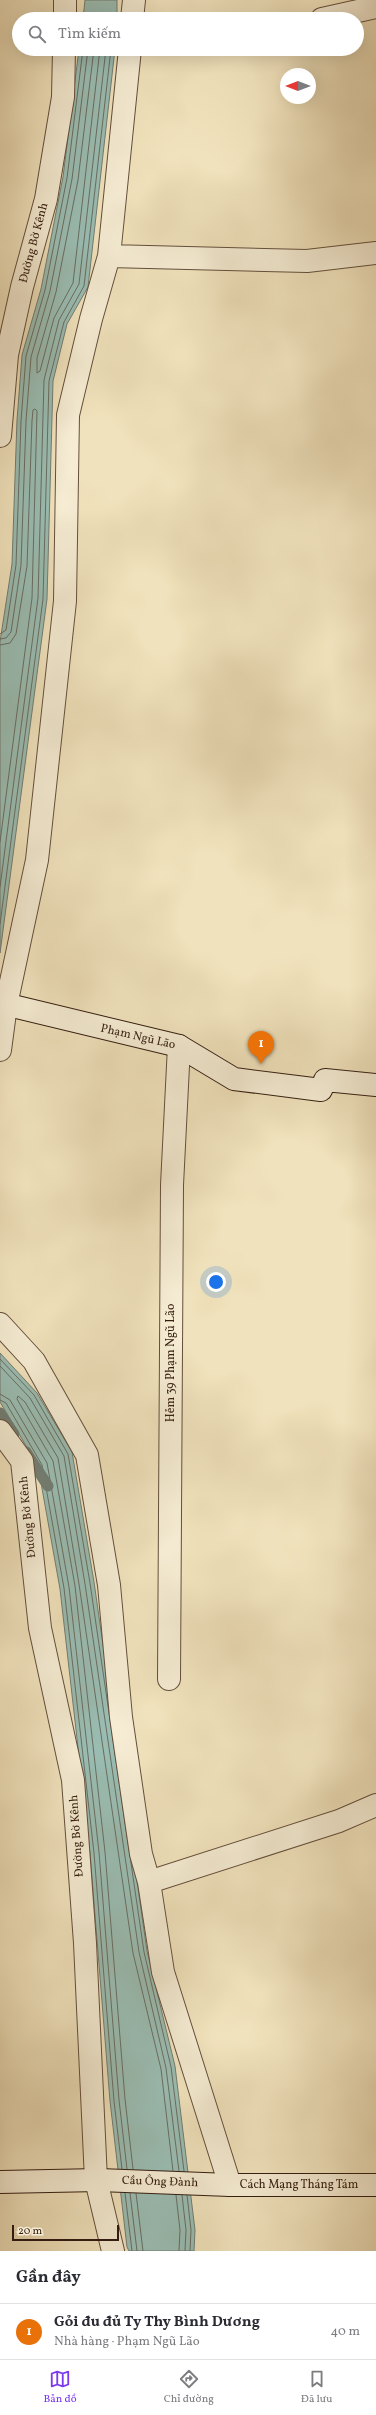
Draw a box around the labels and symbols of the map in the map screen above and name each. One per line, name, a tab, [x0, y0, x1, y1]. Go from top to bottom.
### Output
north arrow	[280, 68, 316, 104]
street label: Đường Bờ Kênh	[16, 201, 52, 285]
street label: Phạm Ngũ Lão	[99, 1021, 177, 1053]
pin: 1	[248, 1031, 274, 1064]
your location	[206, 1272, 226, 1292]
street label: Hẻm 39 Phạm Ngũ Lão	[163, 1304, 179, 1422]
street label: Đường Bờ Kênh	[16, 1475, 40, 1559]
street label: Đường Bờ Kênh	[66, 1794, 88, 1878]
street label: Cầu Ông Đành	[121, 2172, 199, 2191]
street label: Cách Mạng Tháng Tám	[240, 2177, 359, 2193]
scale bar	[12, 2223, 119, 2242]

